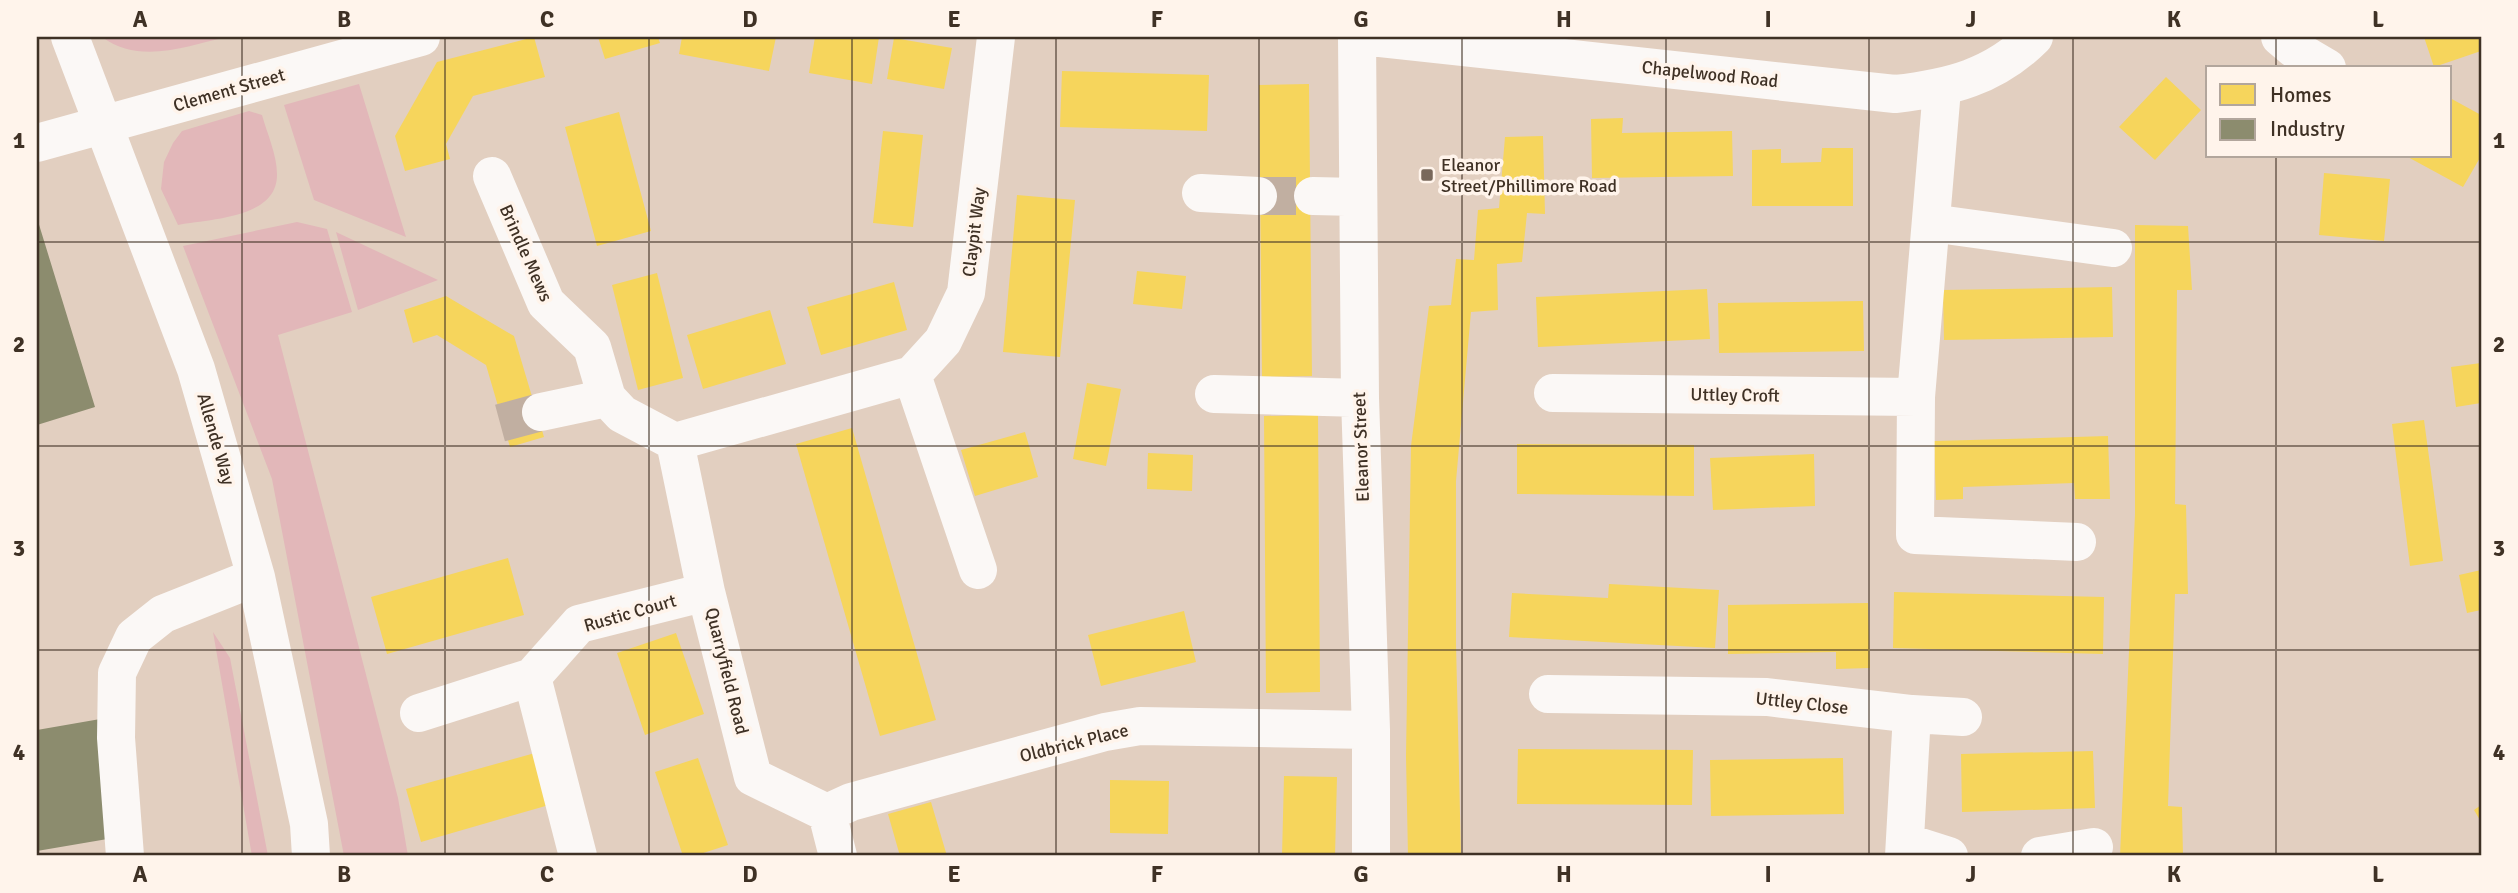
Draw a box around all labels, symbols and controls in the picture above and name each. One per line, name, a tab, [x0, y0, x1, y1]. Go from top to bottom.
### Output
text: A	[133, 5, 148, 34]
text: B	[337, 5, 351, 34]
text: C	[540, 5, 554, 34]
text: D	[742, 5, 758, 34]
text: E	[947, 5, 961, 34]
text: F	[1151, 5, 1163, 34]
text: G	[1353, 5, 1369, 34]
text: H	[1556, 5, 1572, 34]
text: I	[1764, 5, 1772, 34]
text: J	[1966, 5, 1976, 34]
text: K	[2167, 5, 2182, 34]
text: L	[2372, 5, 2384, 34]
street label: Chapelwood Road	[1641, 56, 1779, 92]
street label: Clement Street	[171, 64, 287, 116]
legend	[2206, 66, 2452, 158]
text: Homes	[2270, 82, 2332, 108]
text: Industry	[2270, 116, 2345, 142]
text: 1	[13, 126, 25, 155]
text: 1	[2493, 126, 2505, 155]
place label: Eleanor Street/Phillimore Road	[1441, 154, 1617, 197]
marker: Eleanor Street/Phillimore Road	[1419, 167, 1435, 183]
street label: Claypit Way	[958, 185, 990, 278]
street label: Brindle Mews	[495, 201, 557, 305]
text: 2	[13, 330, 25, 359]
text: 2	[2493, 330, 2505, 359]
street label: Uttley Croft	[1690, 383, 1780, 407]
street label: Allende Way	[192, 391, 240, 488]
street label: Eleanor Street	[1348, 392, 1374, 502]
text: 3	[13, 534, 25, 563]
text: 3	[2493, 534, 2505, 563]
street label: Rustic Court	[581, 589, 679, 637]
street label: Quarryfield Road	[701, 605, 753, 737]
street label: Uttley Close	[1755, 687, 1849, 719]
street label: Oldbrick Place	[1017, 719, 1131, 767]
text: 4	[13, 738, 25, 767]
text: 4	[2493, 738, 2505, 767]
text: A	[133, 860, 148, 889]
text: B	[337, 860, 351, 889]
text: C	[540, 860, 554, 889]
text: D	[742, 860, 758, 889]
text: E	[947, 860, 961, 889]
text: F	[1151, 860, 1163, 889]
text: G	[1353, 860, 1369, 889]
text: H	[1556, 860, 1572, 889]
text: I	[1764, 860, 1772, 889]
text: J	[1966, 860, 1976, 889]
text: K	[2167, 860, 2182, 889]
text: L	[2372, 860, 2384, 889]

